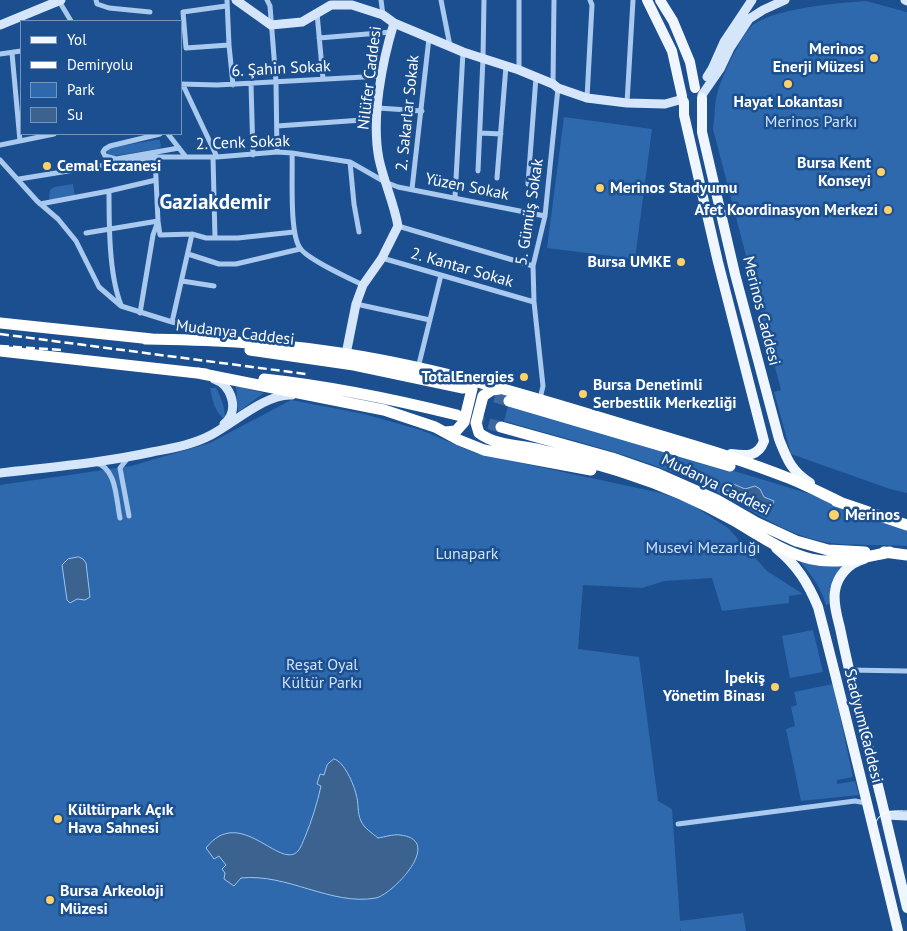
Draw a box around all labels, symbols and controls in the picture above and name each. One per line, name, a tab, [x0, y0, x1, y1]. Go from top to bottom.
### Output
legend	[20, 20, 182, 135]
street label: Nilüfer Caddesi	[354, 25, 386, 131]
text: Yol	[67, 30, 87, 49]
place label: Merinos Enerji Müzesi	[773, 39, 864, 77]
marker: Merinos Enerji Müzesi	[868, 52, 880, 64]
street label: 2. Sakarlar Sokak	[392, 54, 424, 172]
text: Demiryolu	[67, 55, 133, 74]
street label: 6. Şahin Sokak	[231, 57, 331, 81]
marker: Hayat Lokantası	[782, 78, 794, 90]
text: Park	[67, 80, 95, 99]
place label: Hayat Lokantası	[734, 92, 842, 112]
text: Su	[67, 105, 83, 124]
park label: Merinos Parkı	[765, 112, 857, 132]
street label: 2. Cenk Sokak	[196, 132, 290, 154]
place label: Bursa Kent Konseyi	[797, 153, 871, 191]
place label: Cemal Eczanesi	[57, 156, 161, 176]
street label: 5. Gümüş Sokak	[512, 157, 548, 267]
marker: Cemal Eczanesi	[41, 160, 53, 172]
marker: Bursa Kent Konseyi	[875, 166, 887, 178]
street label: Yüzen Sokak	[423, 169, 511, 205]
place label: Merinos Stadyumu	[610, 178, 737, 198]
marker: Merinos Stadyumu	[594, 182, 606, 194]
district label: Gaziakdemir	[159, 190, 271, 216]
place label: Afet Koordinasyon Merkezi	[694, 200, 878, 220]
marker: Afet Koordinasyon Merkezi	[882, 204, 894, 216]
street label: 2. Kantar Sokak	[408, 244, 516, 292]
place label: Bursa UMKE	[587, 252, 671, 272]
street label: Merinos Caddesi	[738, 254, 784, 368]
marker: Bursa UMKE	[675, 256, 687, 268]
street label: Mudanya Caddesi	[175, 316, 295, 350]
place label: TotalEnergies	[422, 367, 514, 387]
marker: TotalEnergies	[518, 371, 530, 383]
place label: Bursa Denetimli Serbestlik Merkezliği	[593, 375, 737, 413]
marker: Bursa Denetimli Serbestlik Merkezliği	[577, 388, 589, 400]
street label: Mudanya Caddesi	[658, 450, 774, 520]
place label: Merinos	[845, 505, 900, 525]
marker: Merinos	[827, 508, 841, 522]
park label: Musevi Mezarlığı	[645, 538, 761, 558]
park label: Lunapark	[436, 544, 498, 564]
park label: Reşat Oyal Kültür Parkı	[282, 655, 362, 693]
street label: Stadyum Caddesi	[840, 667, 886, 785]
place label: İpekiş Yönetim Binası	[663, 668, 765, 706]
marker: İpekiş Yönetim Binası	[769, 681, 781, 693]
place label: Kültürpark Açık Hava Sahnesi	[68, 800, 174, 838]
marker: Kültürpark Açık Hava Sahnesi	[52, 813, 64, 825]
place label: Bursa Arkeoloji Müzesi	[60, 881, 164, 919]
marker: Bursa Arkeoloji Müzesi	[44, 894, 56, 906]

